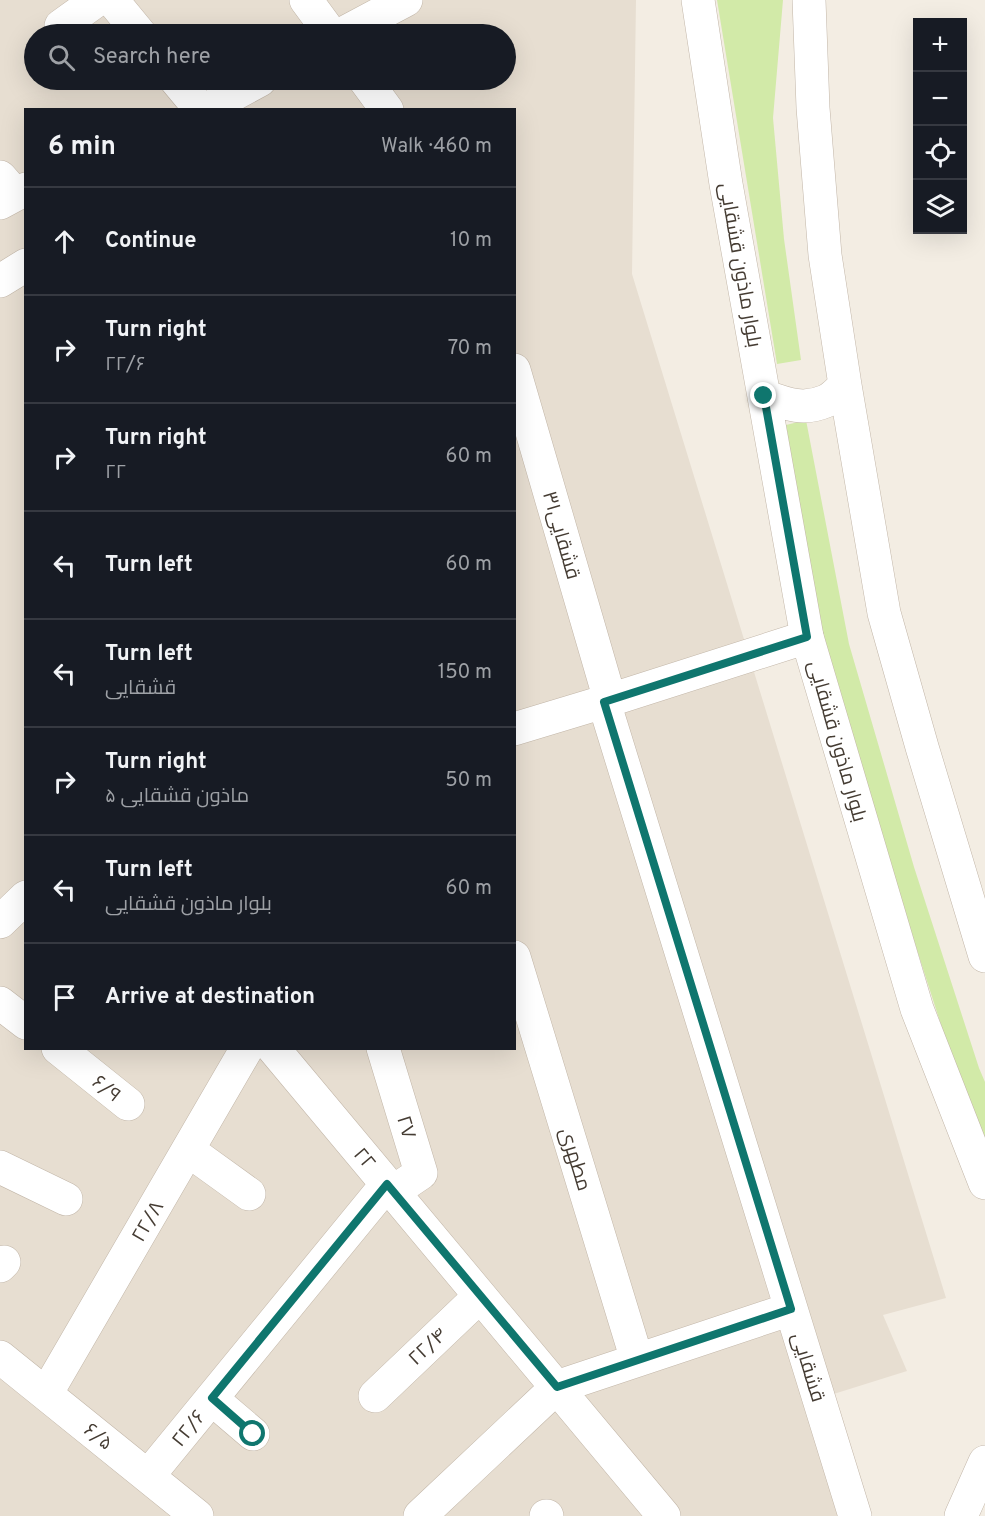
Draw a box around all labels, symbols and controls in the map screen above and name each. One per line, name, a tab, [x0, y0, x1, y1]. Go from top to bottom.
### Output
map controls	[913, 18, 967, 234]
button: +	[913, 18, 967, 72]
search box	[24, 24, 516, 90]
icon: search	[45, 41, 78, 74]
text: Search here	[93, 44, 211, 71]
button: −	[913, 72, 967, 126]
button: locate	[913, 126, 967, 180]
text: 6 min	[48, 131, 116, 164]
text: Walk · 460 m	[381, 134, 492, 160]
button: layers	[913, 180, 967, 234]
street label: بلوار ماذون قشقایی	[712, 181, 766, 350]
icon: ahead	[48, 225, 81, 258]
text: Continue	[105, 228, 196, 255]
text: 10 m	[450, 228, 492, 254]
text: Turn right	[105, 317, 207, 344]
icon: right	[48, 333, 81, 366]
text: 70 m	[448, 336, 492, 362]
text: ۲۲/۶	[105, 352, 145, 378]
route end	[750, 382, 776, 408]
text: Turn right	[105, 425, 207, 452]
icon: right	[48, 441, 81, 474]
text: 60 m	[446, 444, 492, 470]
text: ۲۲	[105, 460, 126, 486]
street label: ۳۱قشقایی	[535, 488, 585, 583]
icon: left	[48, 549, 81, 582]
text: Turn left	[105, 552, 193, 579]
text: 60 m	[446, 552, 492, 578]
text: Turn left	[105, 641, 193, 668]
icon: left	[48, 657, 81, 690]
street label: بلوار ماذون قشقایی	[801, 658, 872, 825]
text: 150 m	[438, 660, 492, 686]
text: قشقایی	[105, 676, 176, 702]
text: Turn right	[105, 749, 207, 776]
icon: right	[48, 765, 81, 798]
text: 50 m	[445, 768, 492, 794]
text: ماذون قشقایی ۵	[105, 784, 249, 810]
text: Turn left	[105, 857, 193, 884]
icon: left	[48, 873, 81, 906]
text: 60 m	[446, 876, 492, 902]
text: بلوار ماذون قشقایی	[105, 892, 272, 918]
icon: arrive	[48, 981, 81, 1014]
text: Arrive at destination	[105, 984, 315, 1011]
street label: ۶/۹	[86, 1070, 125, 1109]
street label: ۲۷	[389, 1113, 421, 1142]
street label: مطهری	[552, 1125, 596, 1194]
street label: ۲۲	[347, 1143, 380, 1176]
street label: ۲۲/۸	[127, 1197, 171, 1247]
street label: ۲۲/۴	[403, 1323, 453, 1372]
street label: قشقایی	[784, 1330, 830, 1405]
street label: ۲۲/۶	[167, 1405, 212, 1453]
street label: ۶/۵	[78, 1418, 118, 1457]
route start	[239, 1420, 265, 1446]

